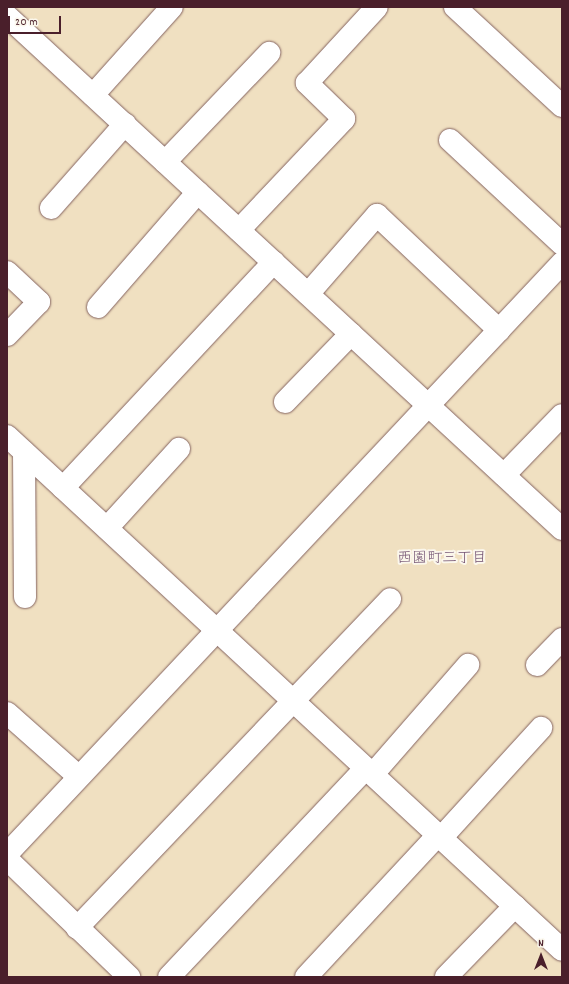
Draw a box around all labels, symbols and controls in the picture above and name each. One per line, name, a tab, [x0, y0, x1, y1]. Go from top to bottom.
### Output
scale bar	[10, 8, 63, 34]
text: 20 m	[15, 14, 38, 31]
district label: 西園町三丁目	[397, 551, 487, 569]
north arrow	[521, 936, 561, 976]
text: N	[538, 936, 544, 952]

